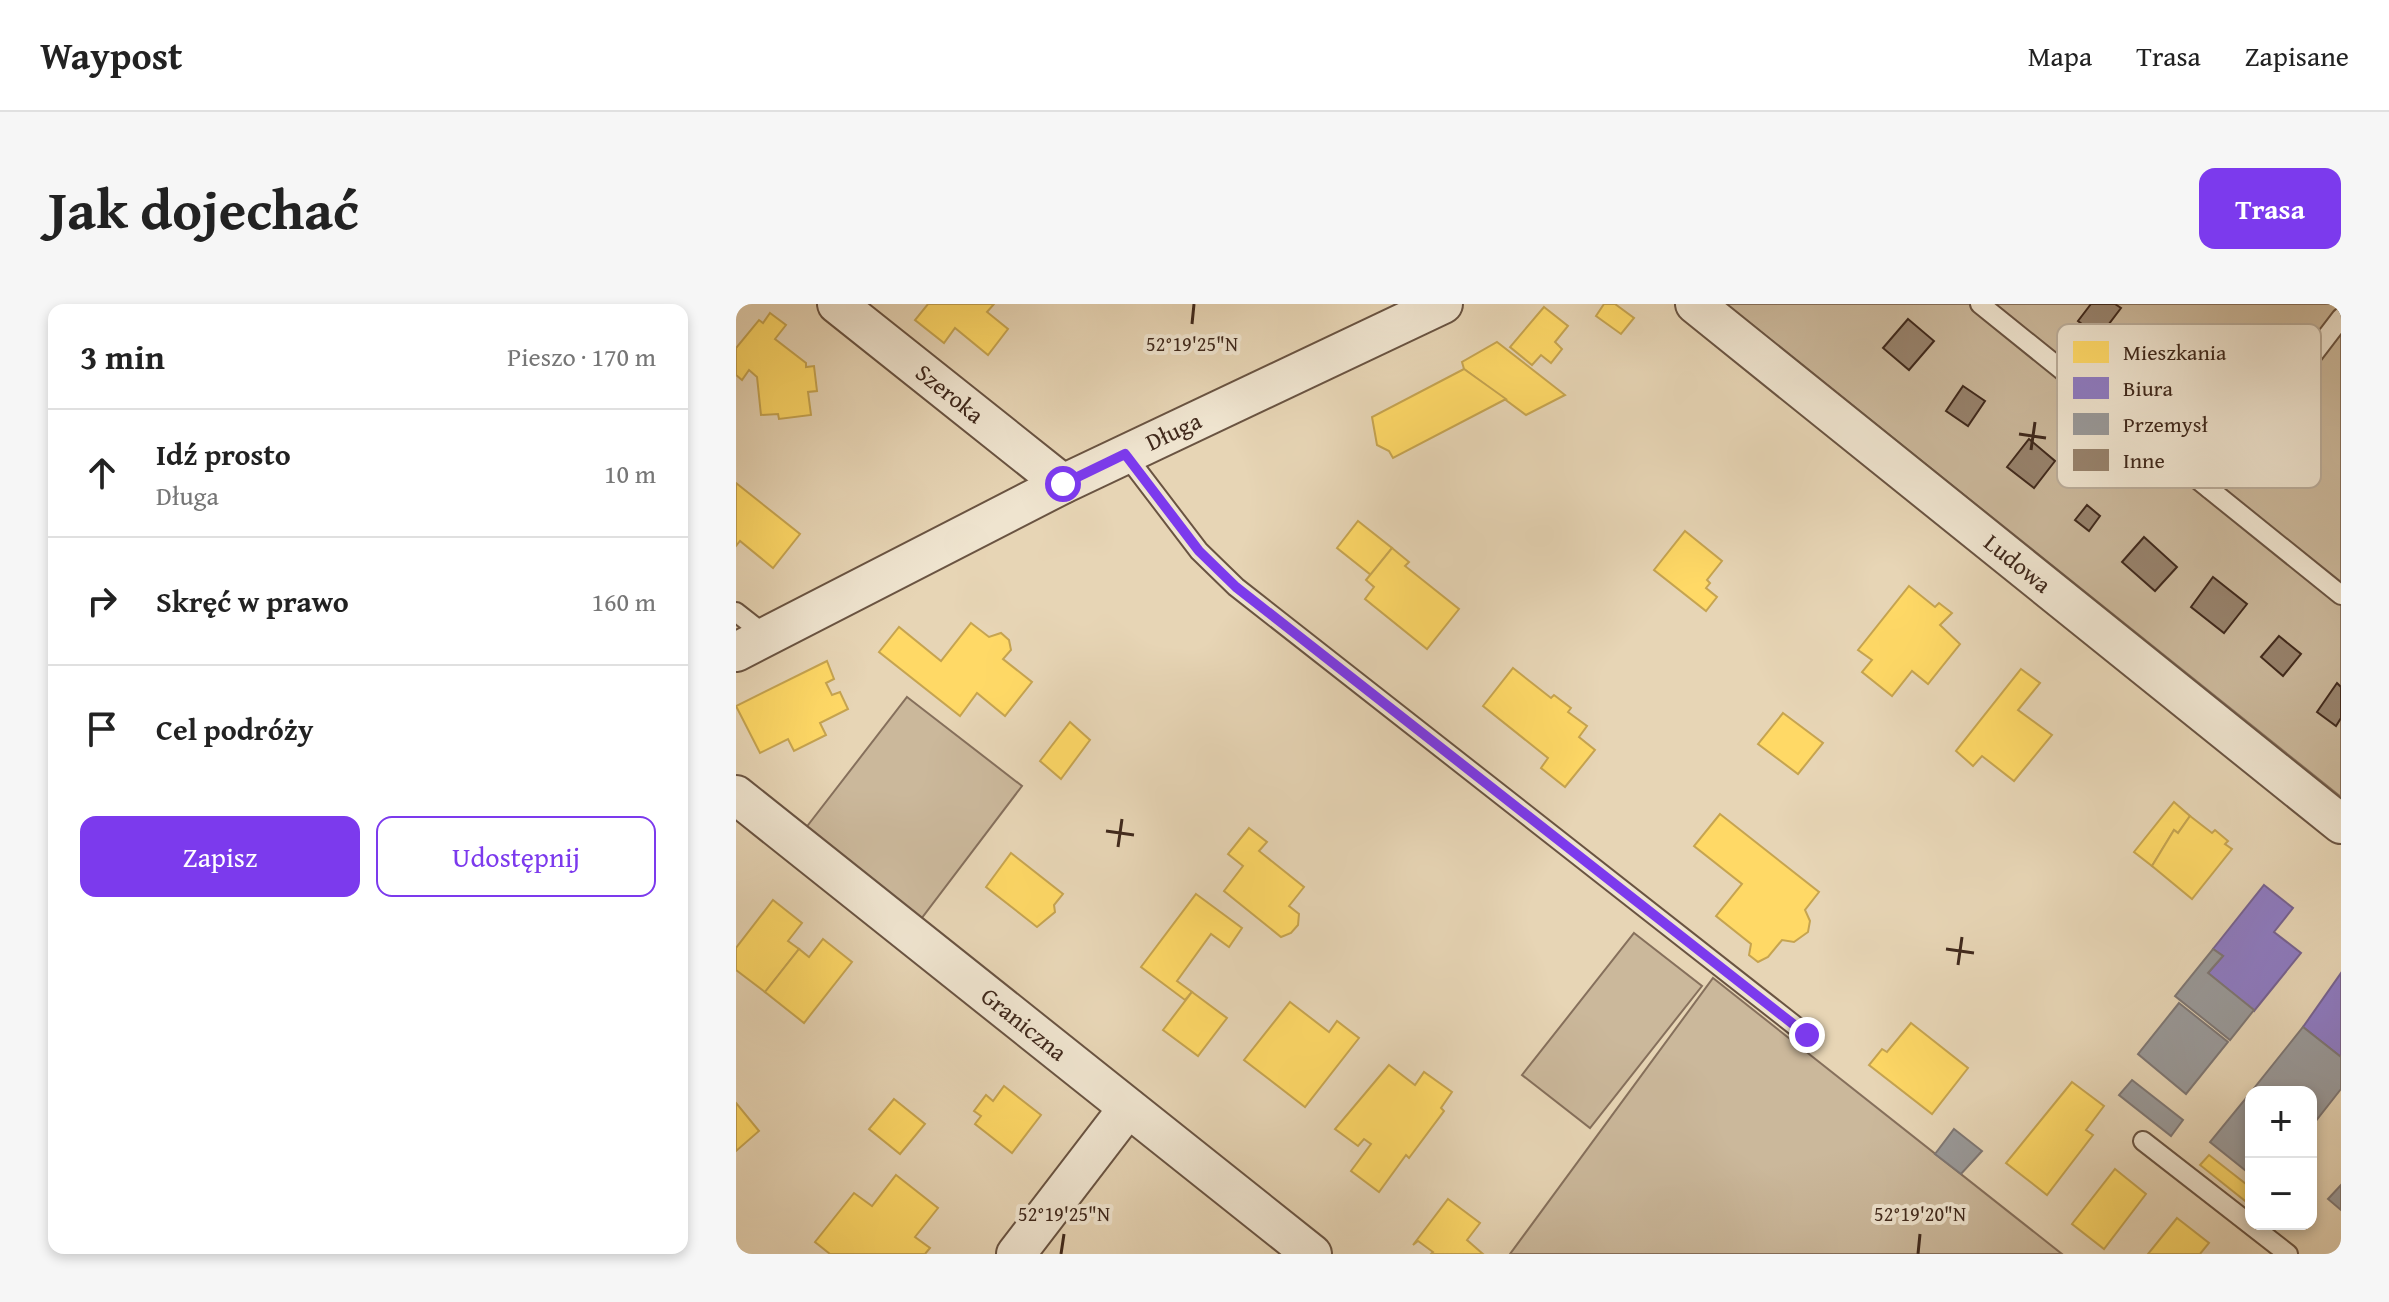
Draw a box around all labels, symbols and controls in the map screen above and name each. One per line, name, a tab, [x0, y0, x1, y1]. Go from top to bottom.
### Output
text: Waypost	[40, 27, 182, 83]
text: Mapa	[2028, 35, 2092, 76]
text: Trasa	[2136, 35, 2201, 76]
text: Zapisane	[2245, 35, 2349, 76]
text: Jak dojechać	[48, 167, 359, 250]
button: Trasa	[2199, 168, 2341, 249]
legend	[2057, 324, 2321, 488]
text: 52°19'25"N	[1146, 329, 1238, 358]
text: 3 min	[80, 332, 165, 381]
text: Mieszkania	[2123, 336, 2227, 368]
text: Pieszo · 170 m	[507, 337, 656, 376]
street label: Szeroka	[908, 355, 992, 432]
text: Biura	[2123, 372, 2173, 404]
street label: Długa	[1140, 403, 1208, 459]
text: Przemysł	[2123, 408, 2209, 440]
text: Idź prosto	[156, 432, 291, 476]
text: Inne	[2123, 444, 2165, 476]
icon: ahead	[80, 451, 124, 495]
text: 10 m	[604, 454, 656, 493]
route start	[1045, 466, 1081, 502]
text: Długa	[156, 476, 219, 515]
street label: Ludowa	[1977, 525, 2059, 602]
icon: right	[80, 579, 124, 623]
text: Skręć w prawo	[156, 579, 349, 623]
text: 160 m	[591, 582, 656, 621]
icon: arrive	[80, 707, 124, 751]
text: Cel podróży	[156, 707, 313, 751]
button: Zapisz	[80, 816, 360, 897]
button: Udostępnij	[376, 816, 656, 897]
street label: Graniczna	[974, 979, 1075, 1070]
route end	[1789, 1017, 1825, 1053]
map controls	[2245, 1086, 2317, 1230]
button: +	[2245, 1086, 2317, 1158]
button: −	[2245, 1158, 2317, 1230]
text: 52°19'25"N	[1018, 1199, 1110, 1228]
text: 52°19'20"N	[1874, 1199, 1966, 1228]

